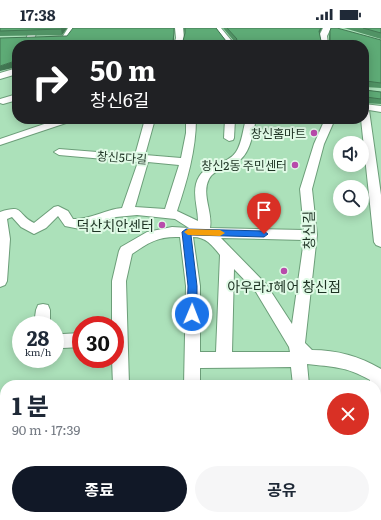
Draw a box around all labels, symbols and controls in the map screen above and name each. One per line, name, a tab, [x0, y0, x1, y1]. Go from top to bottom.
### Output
text: 17:38	[20, 3, 56, 26]
text: 50 m	[90, 48, 156, 90]
icon: right	[24, 56, 76, 108]
text: 창신6길	[90, 86, 149, 113]
place label: 창신홈마트	[251, 124, 306, 142]
marker: 창신홈마트	[309, 128, 319, 138]
map controls	[333, 136, 369, 216]
button: sound	[333, 136, 369, 172]
street label: 창신5다길	[96, 146, 148, 168]
place label: 창신2동 주민센터	[201, 156, 287, 174]
marker: 창신2동 주민센터	[290, 160, 300, 170]
button: search	[333, 180, 369, 216]
pin	[247, 193, 281, 234]
icon: arrive	[253, 199, 275, 221]
street label: 창신길	[298, 211, 318, 249]
place label: 덕산치안센터	[77, 215, 154, 235]
marker: 덕산치안센터	[157, 220, 167, 230]
marker: 아우라J헤어 창신점	[279, 266, 289, 276]
place label: 아우라J헤어 창신점	[227, 276, 341, 296]
position arrow	[171, 293, 213, 335]
speed limit sign: 30	[72, 316, 124, 368]
text: 28	[27, 322, 49, 352]
text: km/h	[25, 344, 51, 359]
text: 1 분	[12, 387, 49, 422]
button: close	[327, 393, 369, 435]
text: 90 m · 17:39	[12, 420, 80, 439]
button: 종료	[12, 466, 187, 512]
button: 공유	[195, 466, 369, 512]

